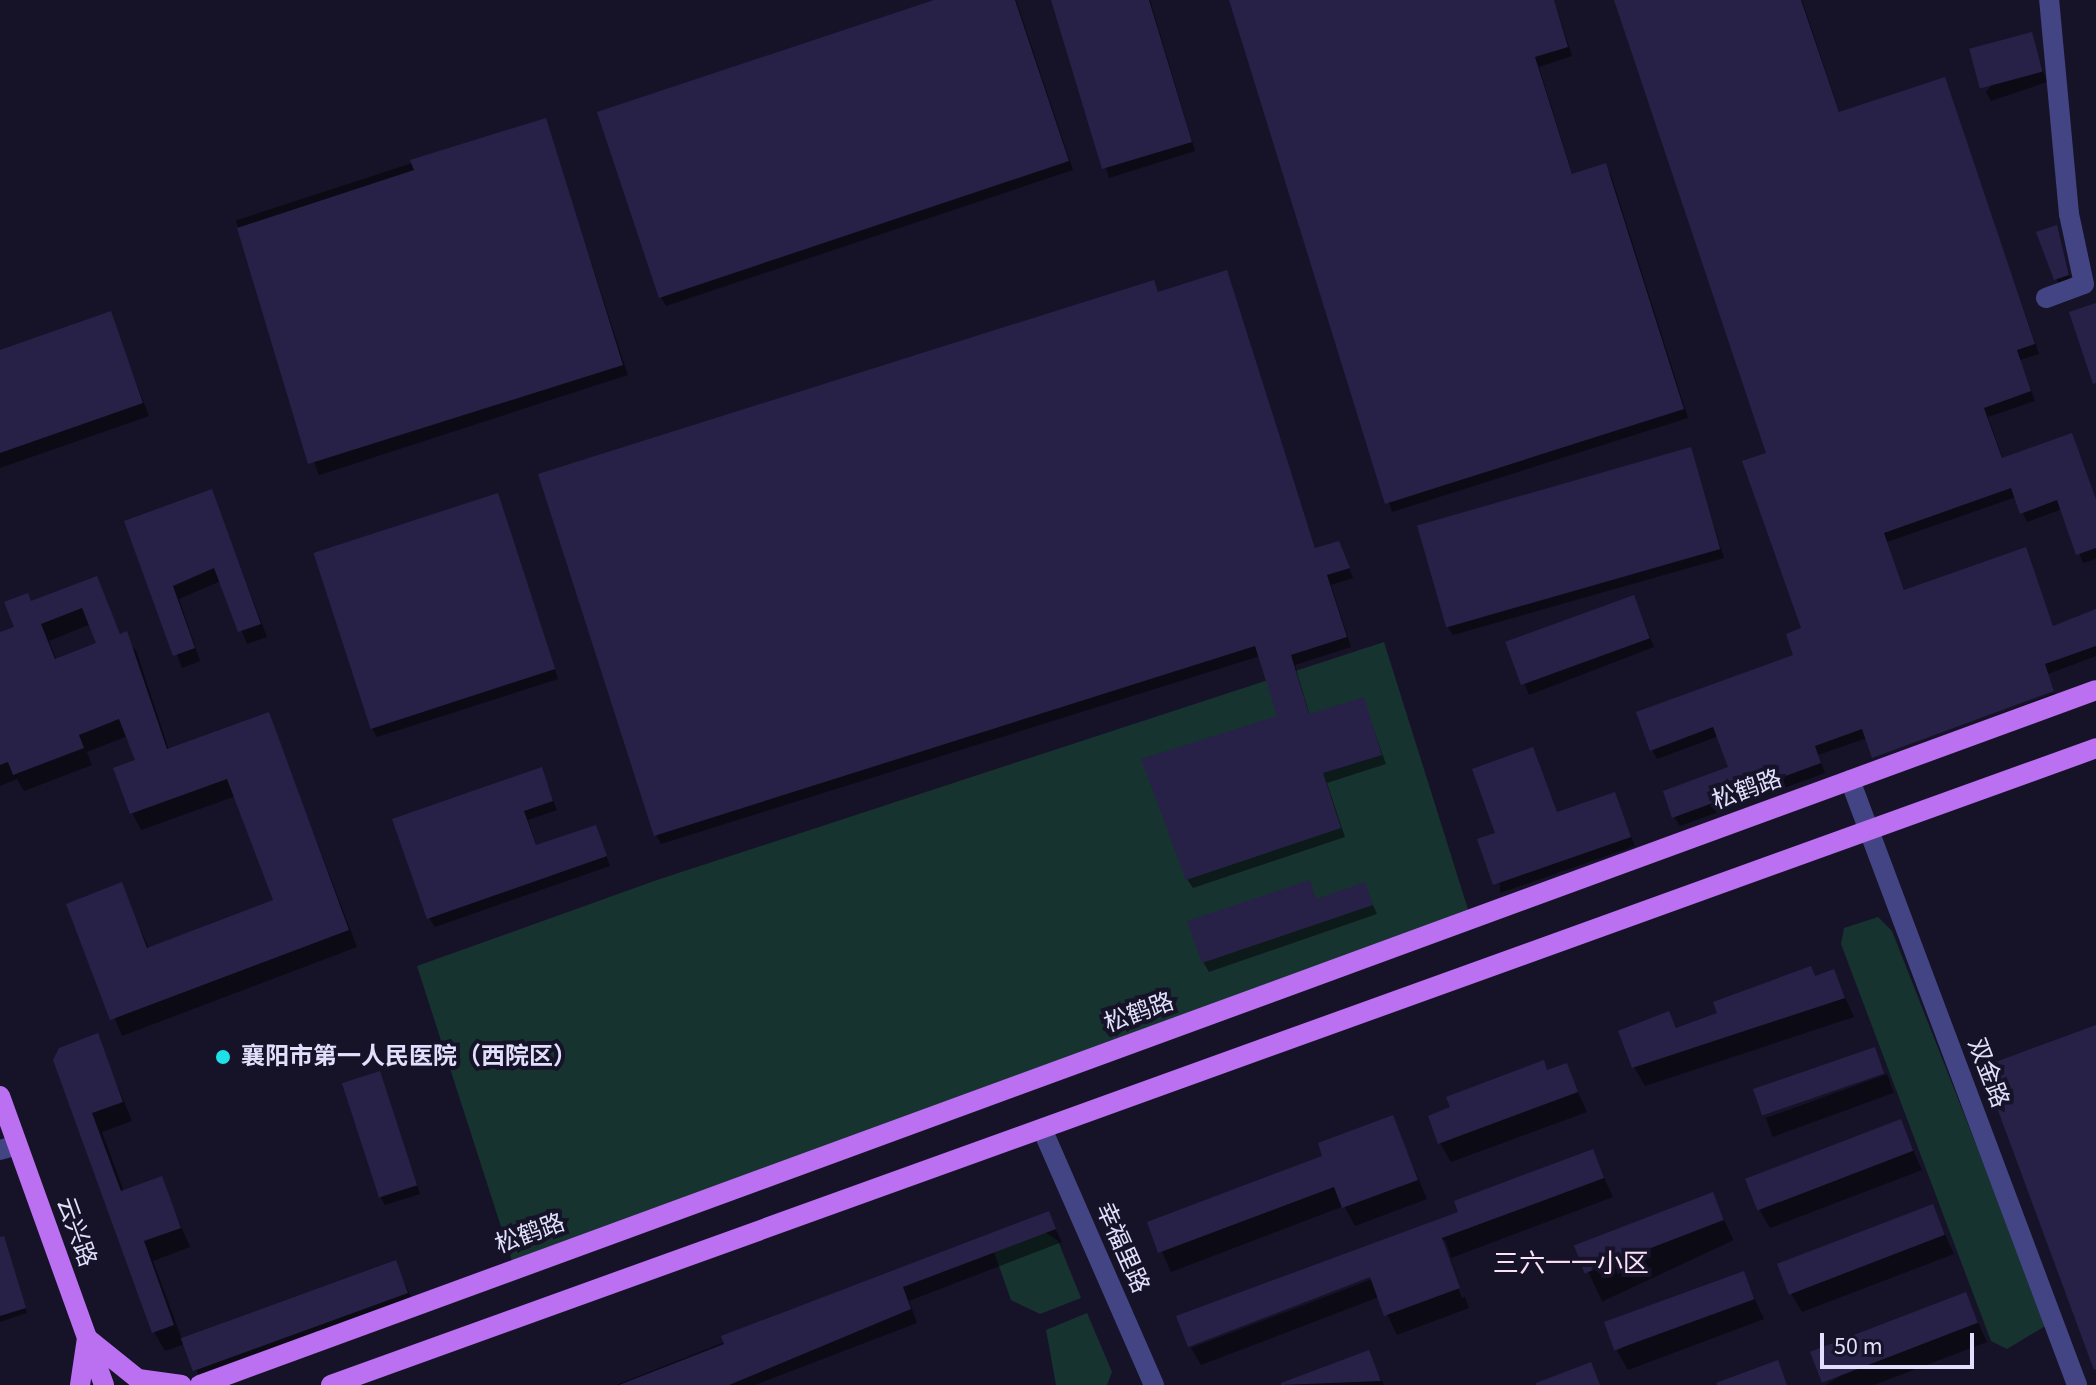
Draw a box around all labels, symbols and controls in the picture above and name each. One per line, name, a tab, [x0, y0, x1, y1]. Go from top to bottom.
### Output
street label: 松鹤路	[1708, 764, 1786, 816]
street label: 松鹤路	[1100, 987, 1178, 1039]
street label: 双金路	[1962, 1034, 2014, 1112]
place label: 襄阳市第一人民医院（西院区）	[241, 1043, 577, 1071]
marker: 襄阳市第一人民医院（西院区）	[212, 1046, 234, 1068]
street label: 云兴路	[50, 1193, 102, 1271]
street label: 幸福里路	[1089, 1198, 1155, 1298]
street label: 松鹤路	[491, 1208, 569, 1260]
district label: 三六一一小区	[1493, 1248, 1649, 1280]
scale bar	[1824, 1317, 1978, 1367]
text: 50 m	[1834, 1329, 1883, 1364]

